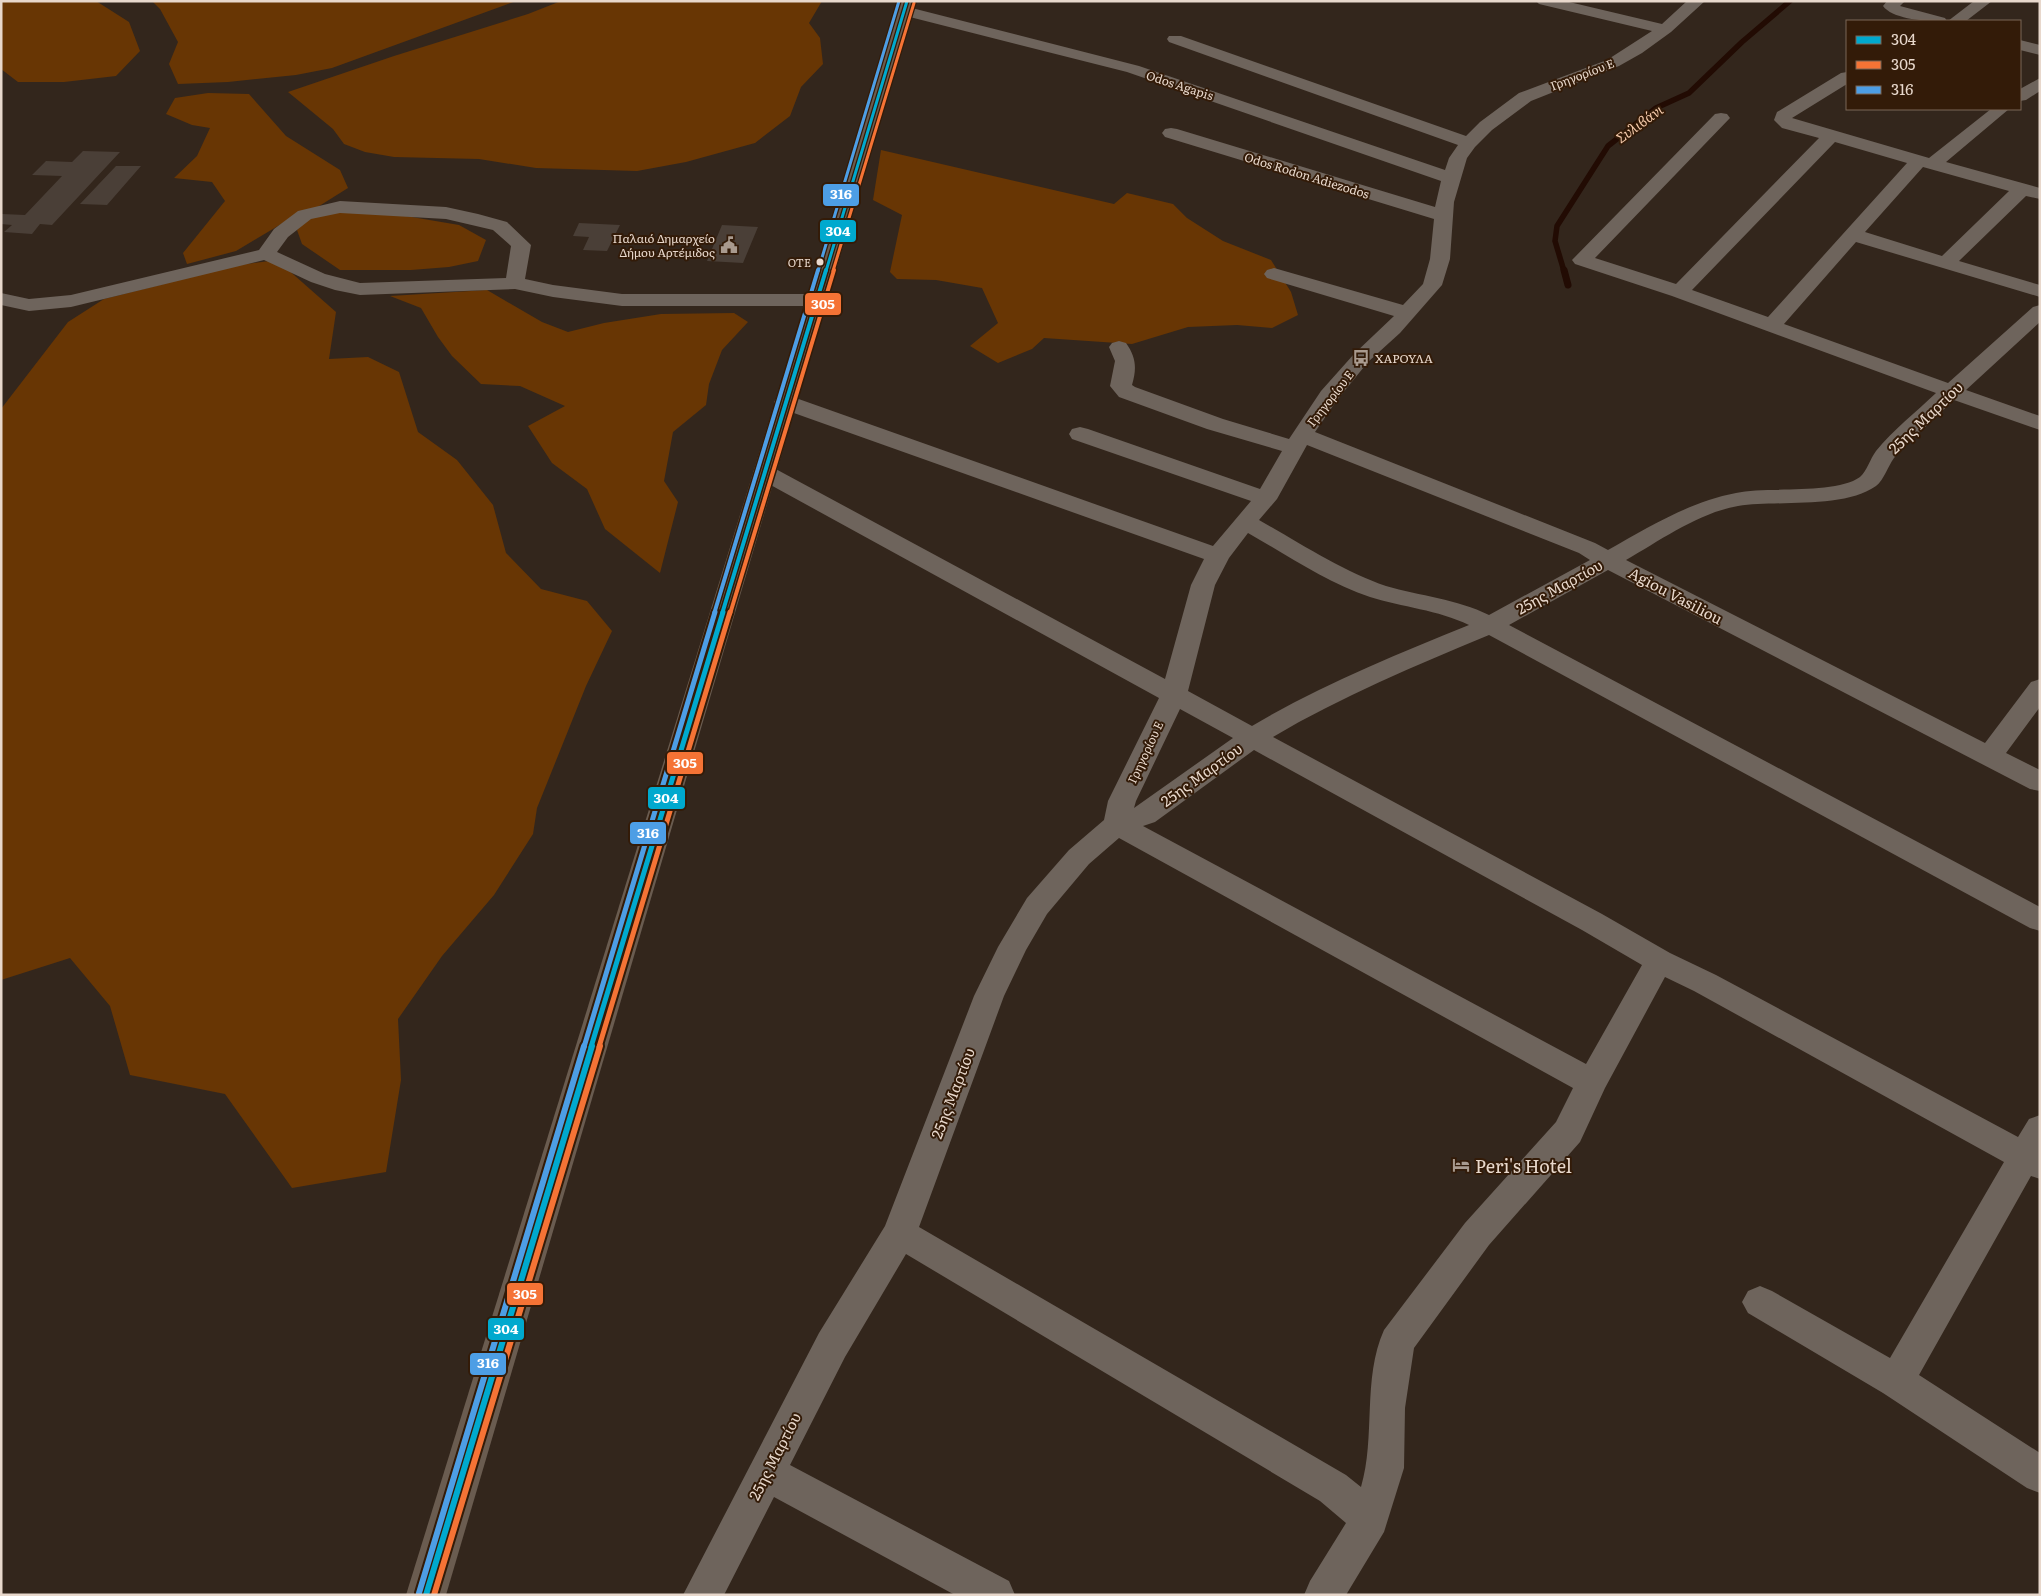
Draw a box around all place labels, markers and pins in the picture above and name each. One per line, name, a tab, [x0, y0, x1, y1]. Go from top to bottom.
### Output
place label: Παλαιό Δημαρχείο Δήμου Αρτέμιδος	[613, 229, 715, 261]
public building icon: Παλαιό Δημαρχείο Δήμου Αρτέμιδος	[719, 235, 739, 255]
place label: ΟΤΕ	[788, 254, 811, 270]
marker: ΟΤΕ	[815, 257, 825, 267]
bus stop icon: ΧΑΡΟΥΛΑ	[1351, 348, 1371, 368]
place label: ΧΑΡΟΥΛΑ	[1375, 349, 1433, 367]
place label: Peri's Hotel	[1475, 1152, 1572, 1179]
hotel icon: Peri's Hotel	[1451, 1155, 1471, 1175]

